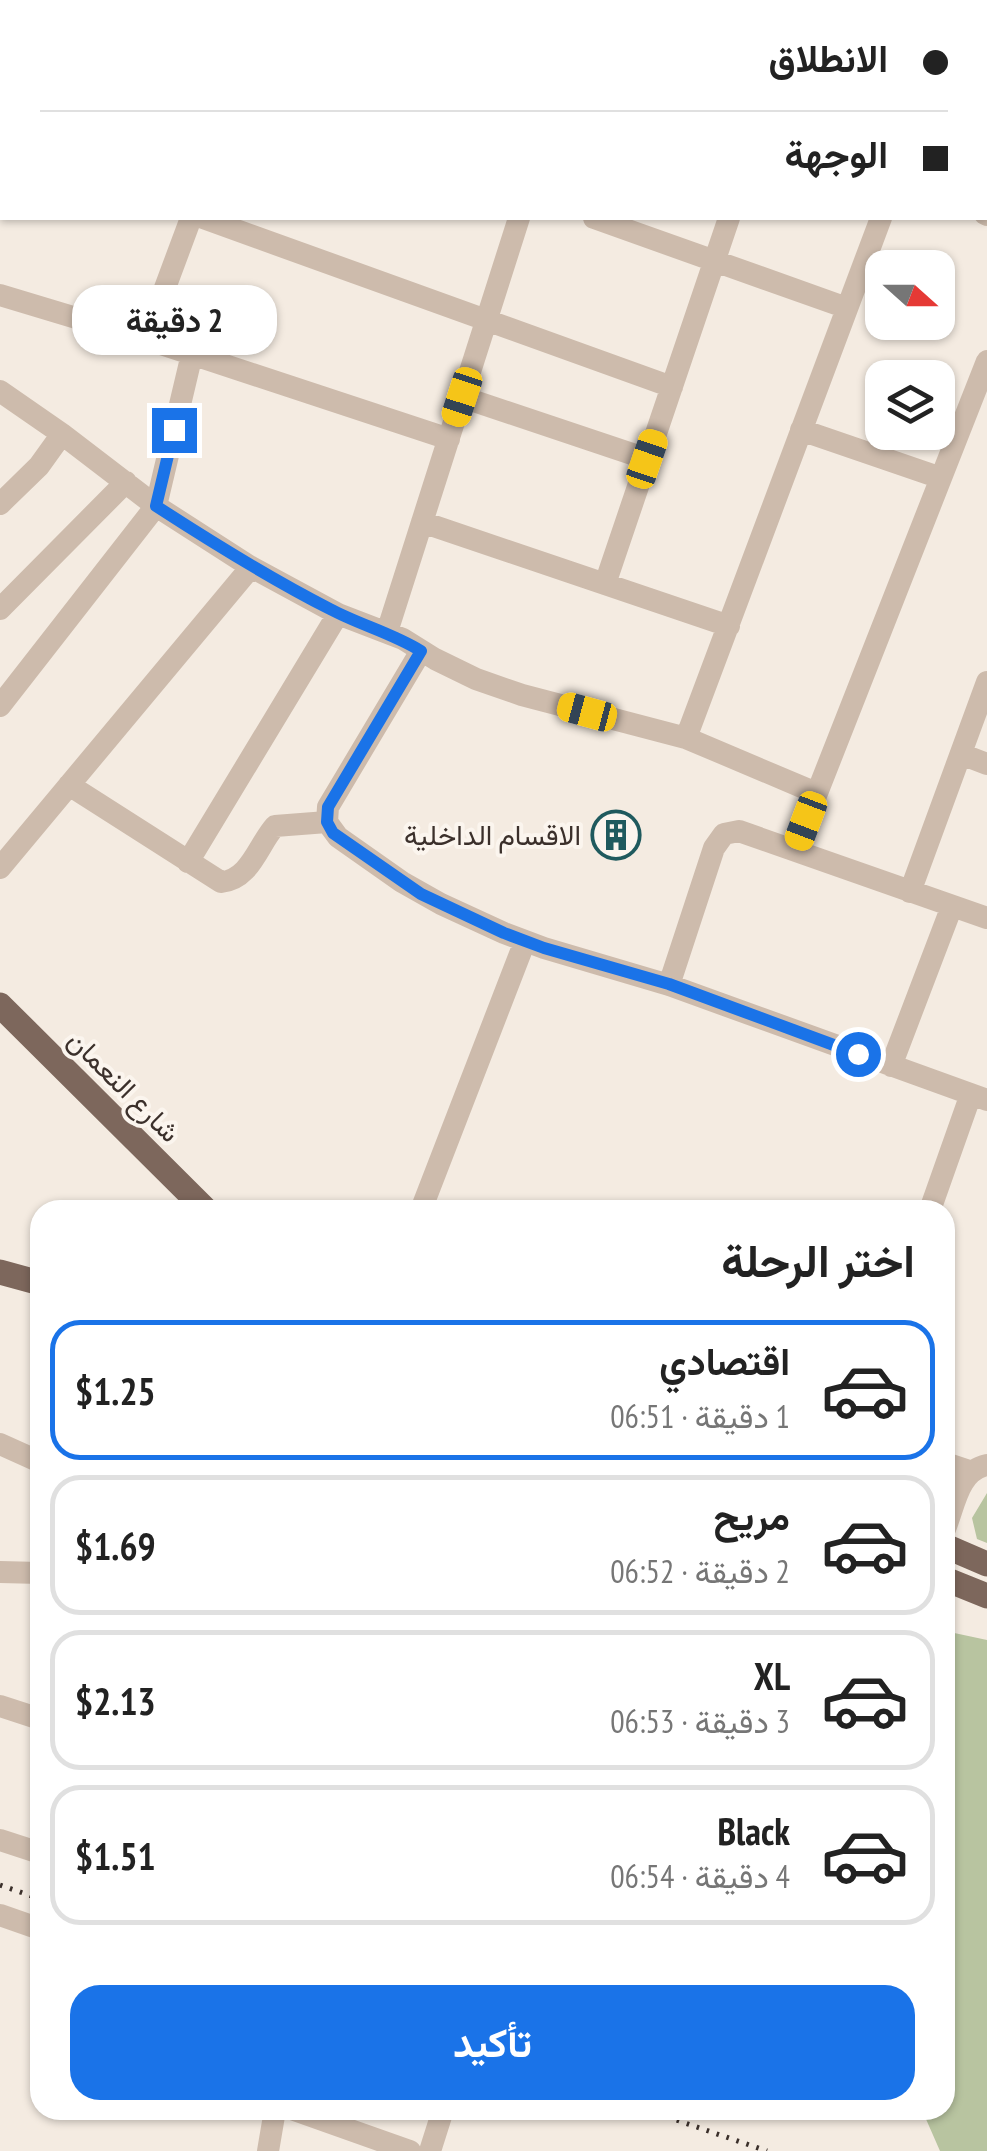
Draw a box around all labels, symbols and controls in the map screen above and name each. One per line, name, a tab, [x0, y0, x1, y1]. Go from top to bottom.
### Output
text: الانطلاق	[769, 33, 888, 82]
text: الوجهة	[785, 129, 888, 178]
north arrow	[865, 250, 955, 340]
map controls	[865, 250, 955, 450]
callout: 2 دقيقة	[71, 285, 276, 355]
text: 2 دقيقة	[126, 299, 223, 341]
button: layers	[865, 360, 955, 450]
car	[438, 364, 486, 430]
route end	[152, 408, 197, 453]
car	[623, 426, 671, 492]
car	[554, 690, 620, 734]
car	[781, 788, 831, 854]
building icon: الاقسام الداخلية	[590, 809, 642, 861]
place label: الاقسام الداخلية	[404, 816, 581, 854]
street label: شارع النعمان	[59, 1021, 189, 1151]
route start	[836, 1032, 881, 1077]
text: اختر الرحلة	[721, 1231, 915, 1289]
text: اقتصادي	[659, 1336, 790, 1385]
icon: car	[820, 1345, 910, 1435]
text: $1.25	[75, 1366, 156, 1415]
text: 1 دقيقة · 06:51	[610, 1395, 790, 1437]
text: مريح	[714, 1491, 790, 1540]
icon: car	[820, 1500, 910, 1590]
text: $1.69	[75, 1521, 156, 1570]
text: 2 دقيقة · 06:52	[610, 1550, 790, 1592]
text: XL	[754, 1651, 790, 1700]
icon: car	[820, 1655, 910, 1745]
text: $2.13	[75, 1676, 156, 1725]
text: 3 دقيقة · 06:53	[610, 1700, 790, 1742]
text: Black	[717, 1806, 790, 1855]
icon: car	[820, 1810, 910, 1900]
text: $1.51	[75, 1831, 156, 1880]
text: 4 دقيقة · 06:54	[610, 1855, 790, 1897]
button: تأكيد	[70, 1985, 915, 2100]

